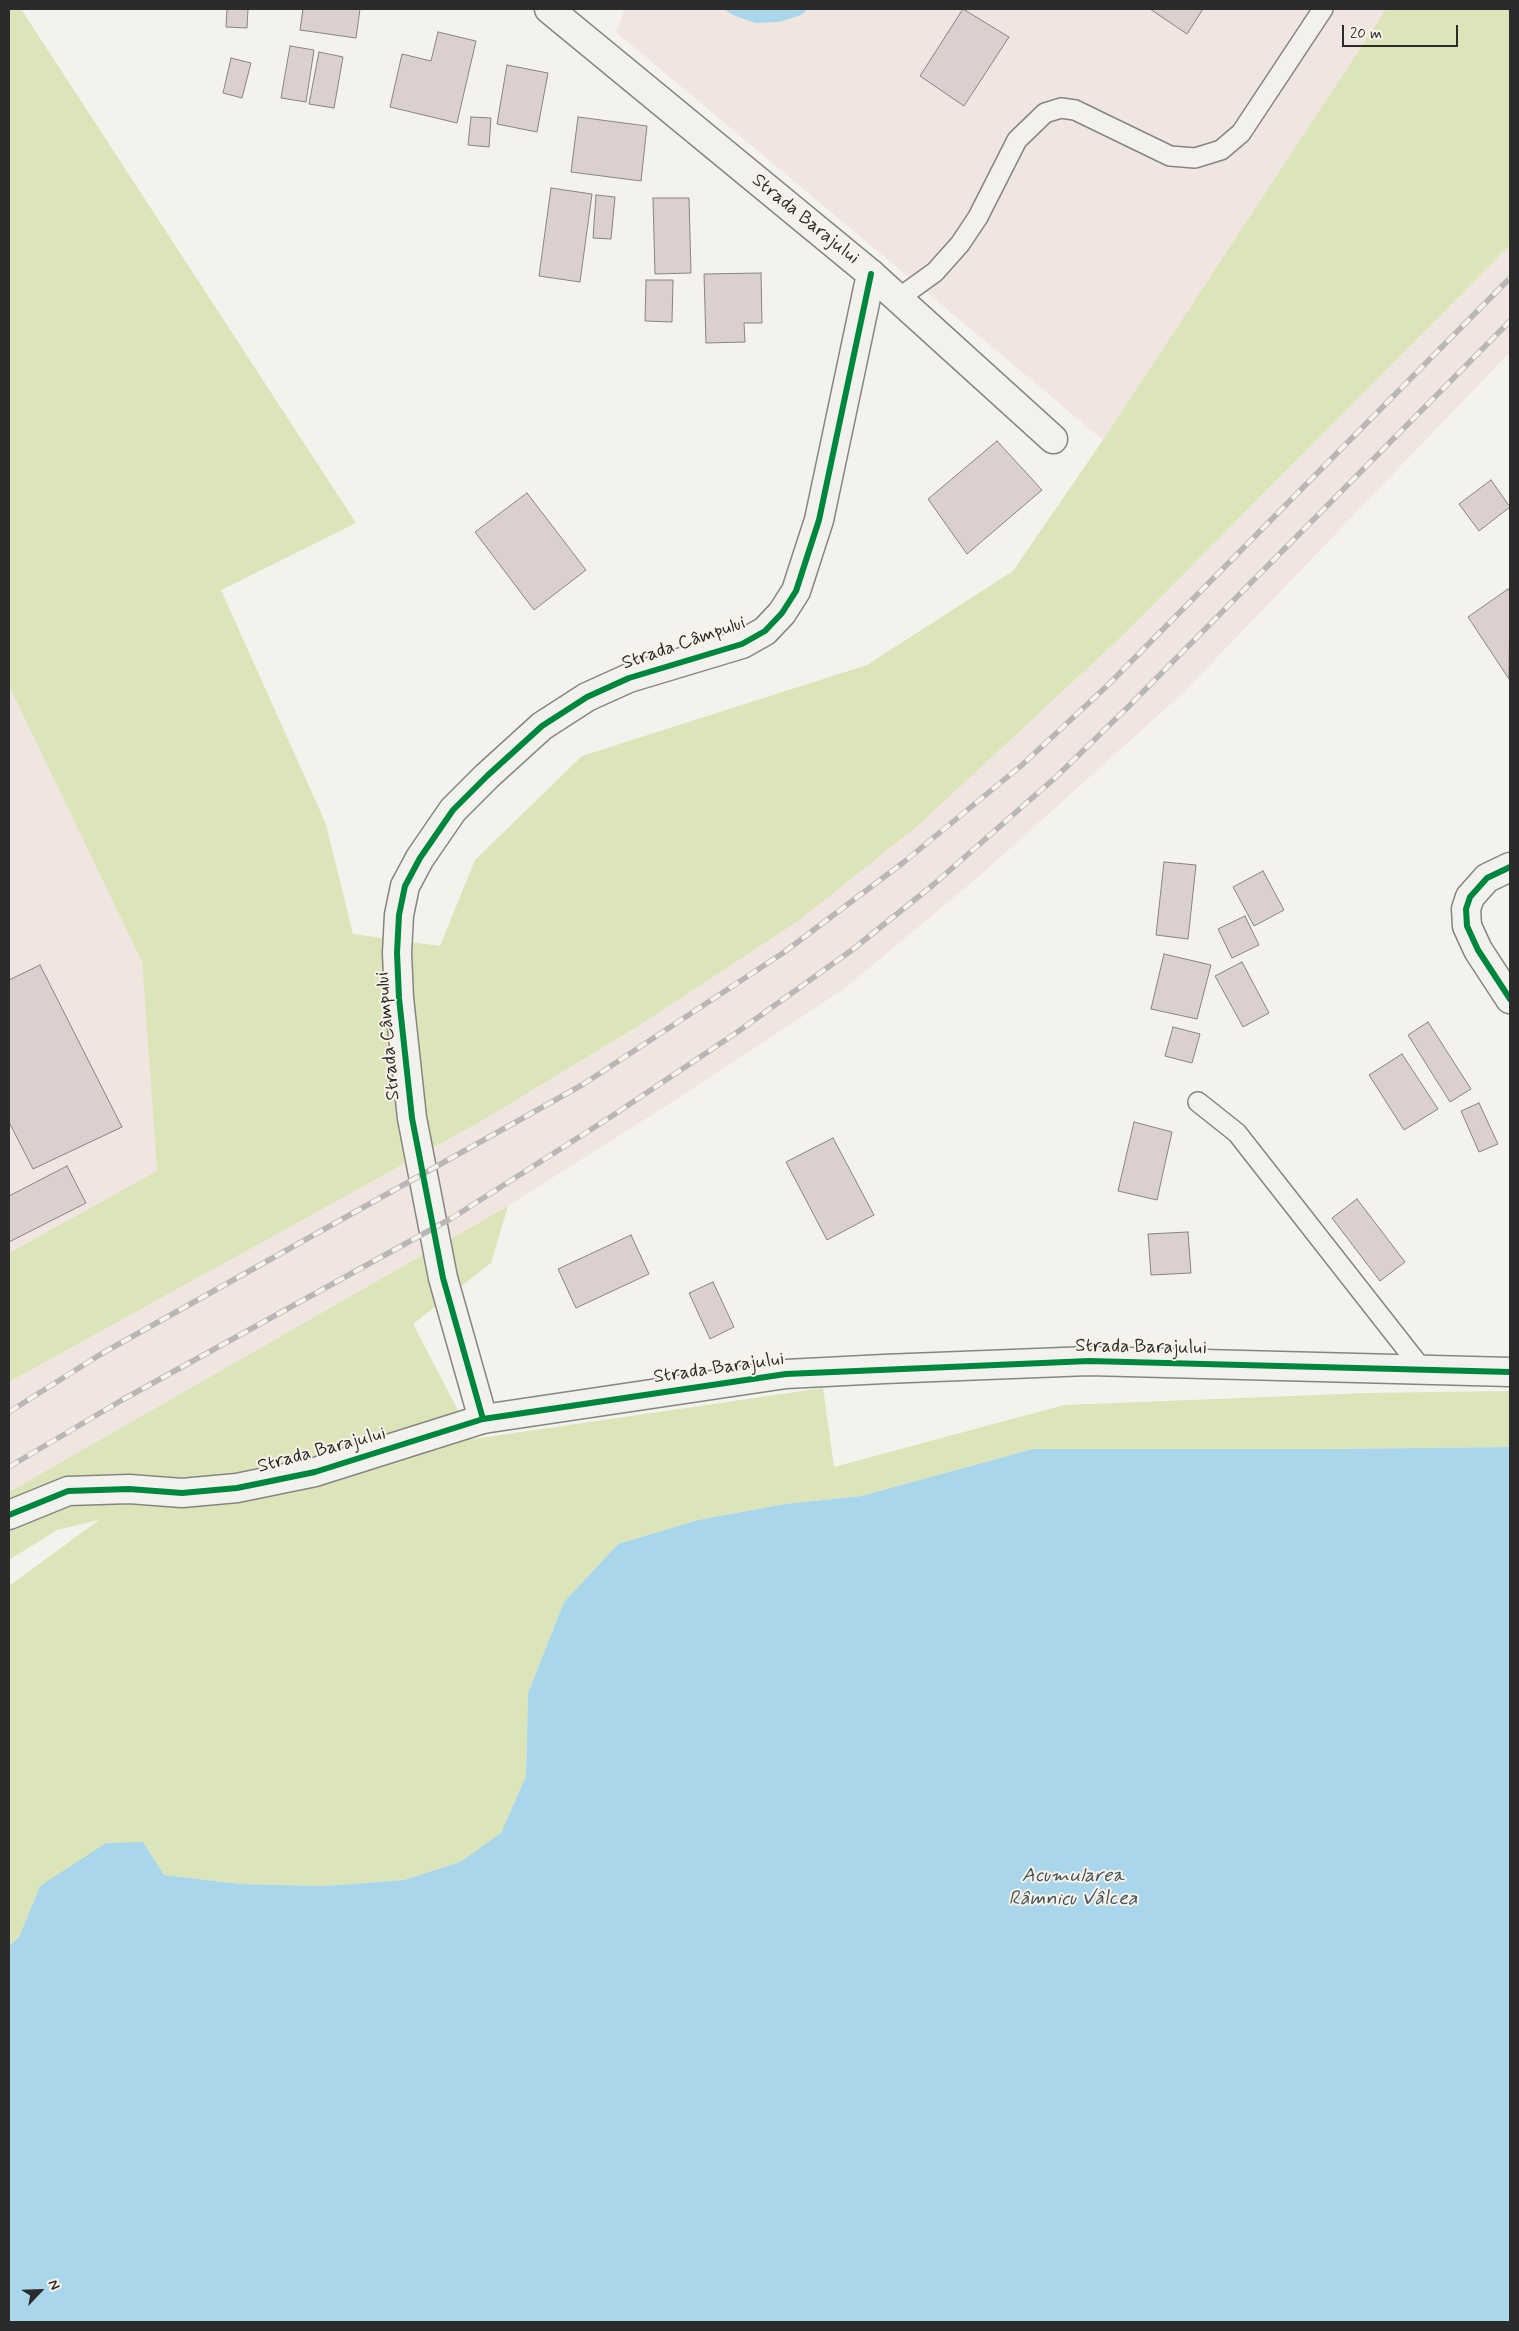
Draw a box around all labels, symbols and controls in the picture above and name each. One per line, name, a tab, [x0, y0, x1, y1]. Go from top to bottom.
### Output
scale bar	[1344, 15, 1460, 47]
text: 20 m	[1350, 24, 1382, 44]
street label: Strada Barajului	[747, 170, 863, 270]
street label: Strada Câmpului	[619, 612, 749, 676]
street label: Strada Câmpului	[372, 971, 406, 1101]
street label: Strada Barajului	[1075, 1335, 1207, 1361]
street label: Strada Barajului	[652, 1349, 786, 1389]
street label: Strada Barajului	[255, 1423, 389, 1479]
water label: Acumularea Râmnicu Vâlcea	[1008, 1865, 1138, 1912]
north arrow	[15, 2266, 65, 2316]
text: N	[44, 2277, 64, 2293]

